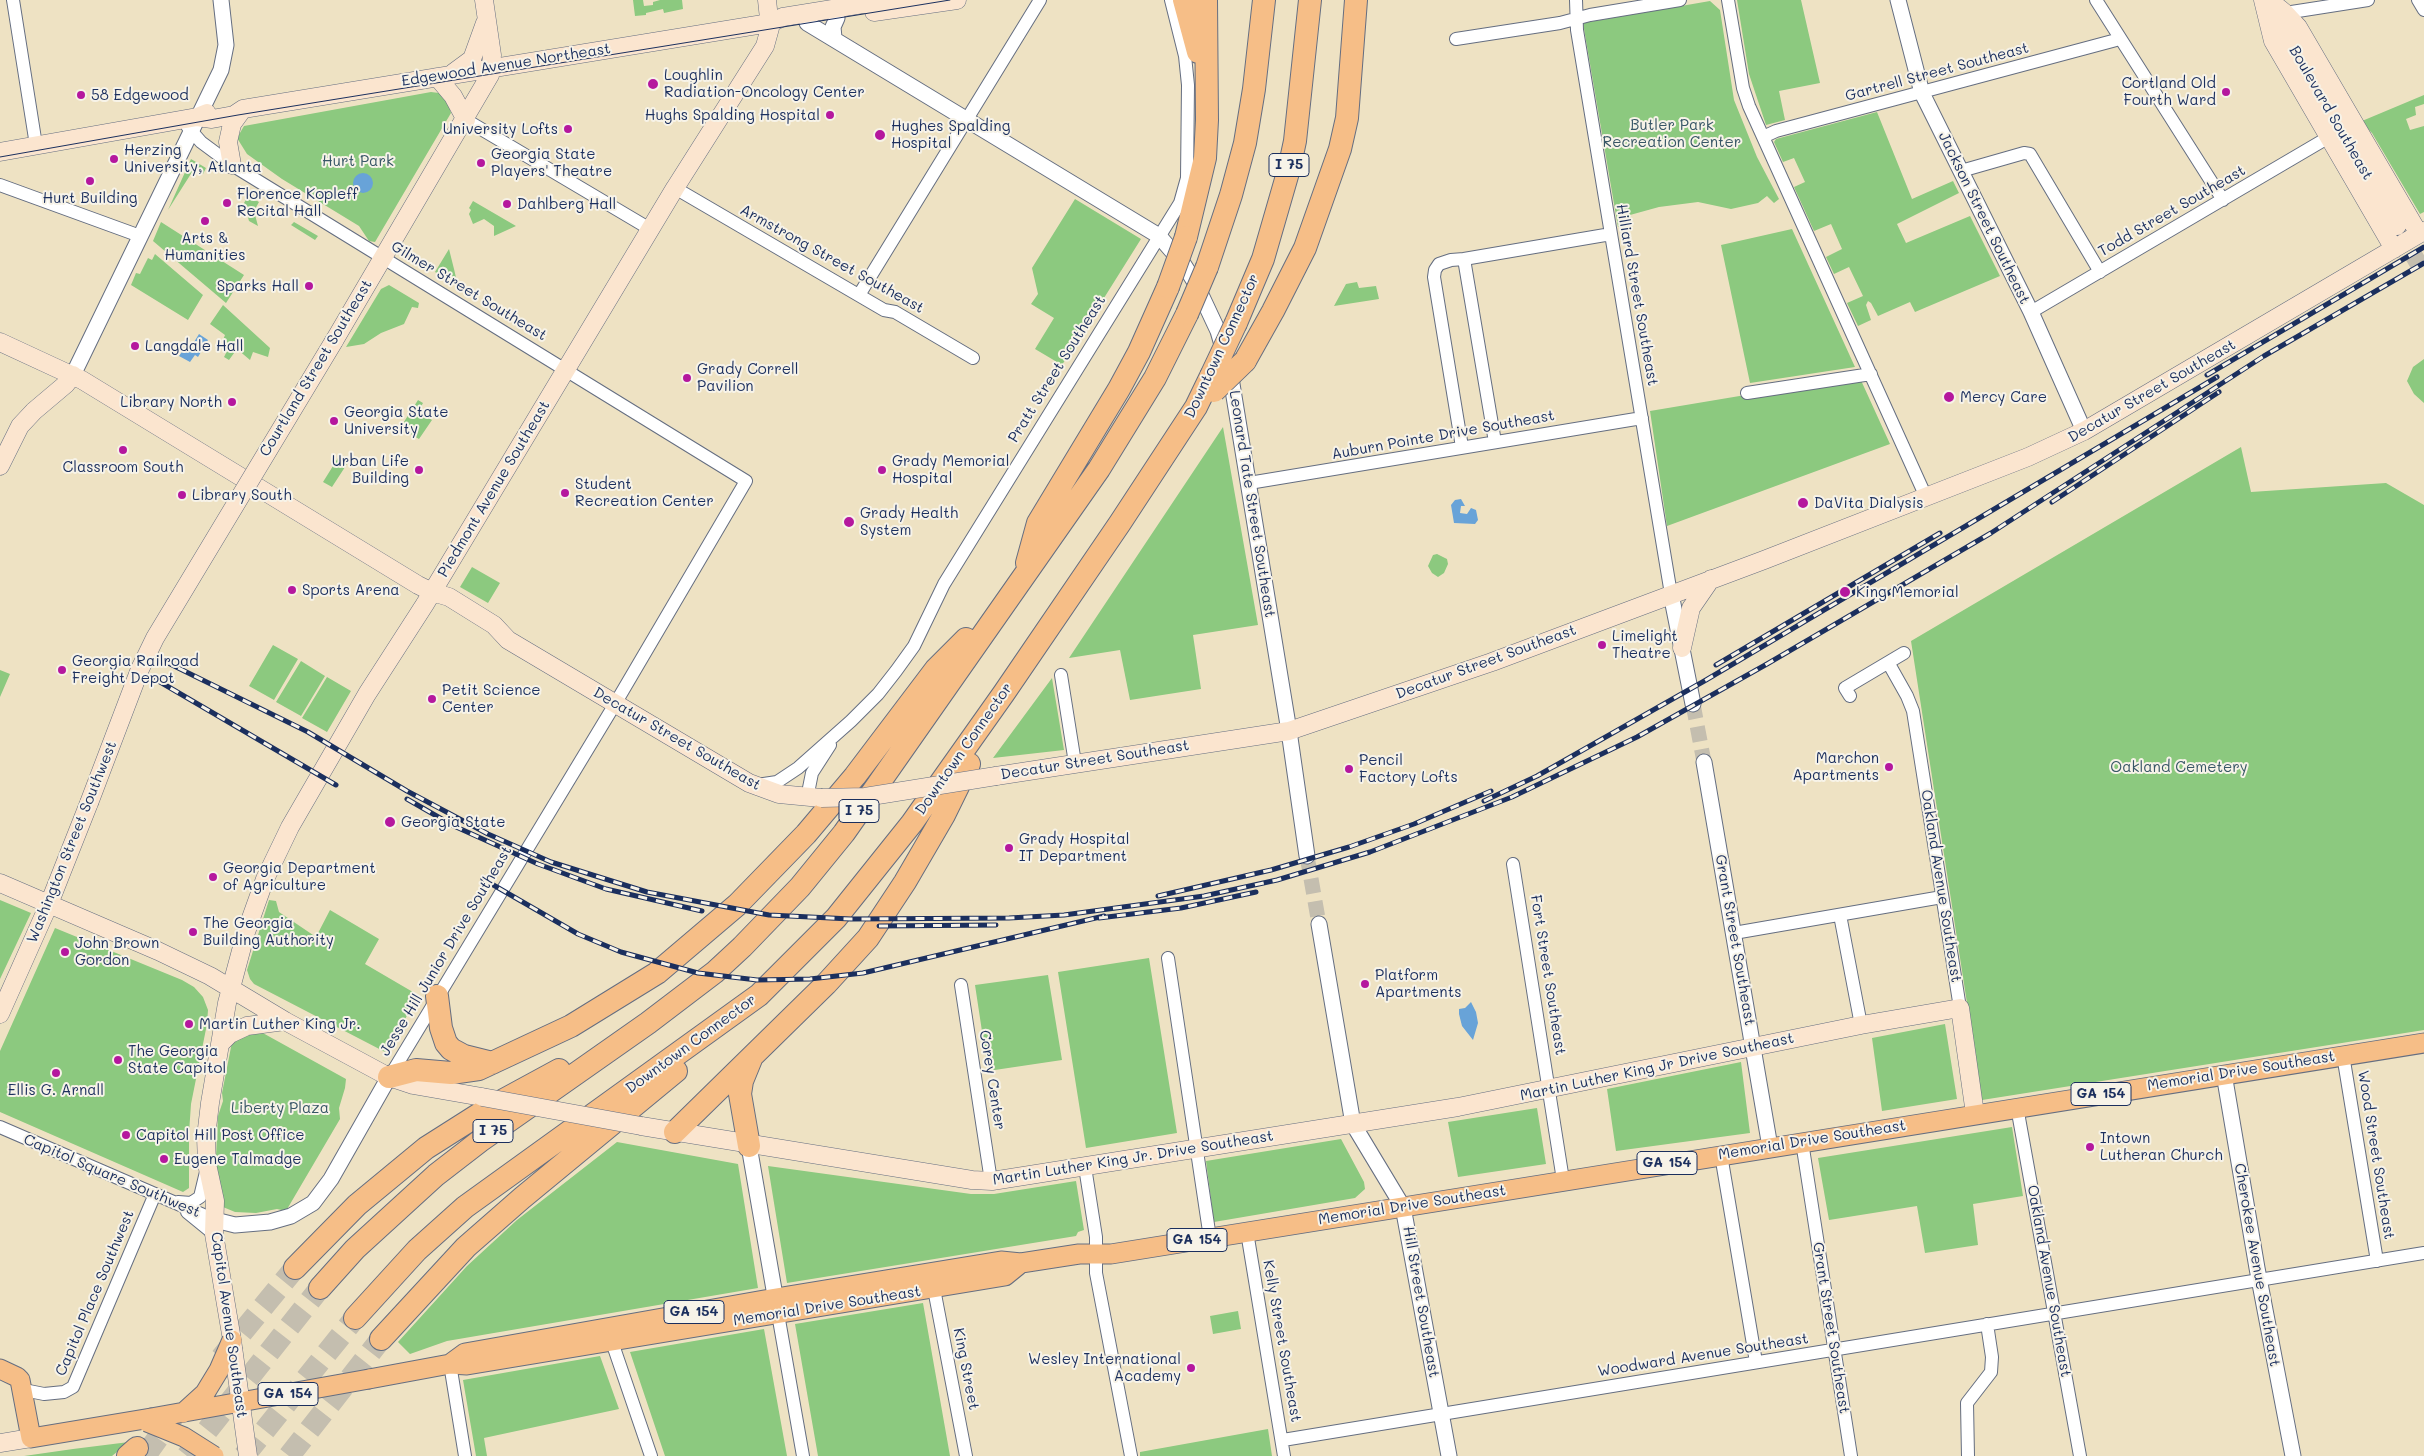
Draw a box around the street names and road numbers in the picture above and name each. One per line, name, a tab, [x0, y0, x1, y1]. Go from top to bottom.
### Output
street label: Gartrell Street Southeast	[1843, 39, 2031, 105]
street label: Edgewood Avenue Northeast	[400, 40, 612, 90]
street label: Boulevard Southeast	[2285, 43, 2377, 183]
street label: Jackson Street Southeast	[1934, 129, 2034, 307]
road number: I 75	[1269, 154, 1309, 176]
street label: Todd Street Southeast	[2095, 162, 2249, 260]
street label: Armstrong Street Southeast	[737, 201, 927, 317]
street label: Hilliard Street Southeast	[1612, 203, 1662, 387]
street label: Gilmer Street Southeast	[388, 237, 550, 345]
street label: Downtown Connector	[1181, 271, 1263, 421]
street label: Courtland Street Southeast	[256, 276, 376, 460]
street label: Pratt Street Southeast	[1004, 292, 1110, 446]
street label: Decatur Street Southeast	[2065, 336, 2239, 446]
street label: Leonard Tate Street Southeast	[1225, 389, 1279, 619]
street label: Piedmont Avenue Southeast	[434, 397, 554, 581]
street label: Auburn Pointe Drive Southeast	[1330, 406, 1556, 464]
street label: Decatur Street Southeast	[1393, 621, 1579, 703]
street label: Downtown Connector	[912, 680, 1016, 818]
street label: Decatur Street Southeast	[590, 684, 764, 794]
street label: Decatur Street Southeast	[999, 736, 1191, 784]
street label: Washington Street Southwest	[23, 738, 121, 946]
street label: Oakland Avenue Southeast	[1917, 788, 1965, 984]
road number: I 75	[839, 799, 879, 822]
street label: Jesse Hill Junior Drive Southeast	[376, 843, 516, 1059]
street label: Grant Street Southeast	[1711, 853, 1759, 1027]
street label: Fort Street Southeast	[1526, 894, 1570, 1056]
street label: Downtown Connector	[622, 991, 760, 1097]
street label: Corey Center	[975, 1029, 1009, 1131]
street label: Martin Luther King Jr Drive Southeast	[1518, 1029, 1796, 1105]
street label: Memorial Drive Southeast	[2146, 1047, 2336, 1095]
street label: Wood Street Southeast	[2354, 1069, 2398, 1241]
road number: GA 154	[2071, 1082, 2131, 1106]
street label: Memorial Drive Southeast	[1717, 1116, 1907, 1164]
road number: I 75	[473, 1120, 513, 1142]
street label: Martin Luther King Jr. Drive Southeast	[991, 1127, 1275, 1189]
street label: Capitol Square Southwest	[21, 1130, 203, 1222]
road number: GA 154	[1637, 1152, 1697, 1174]
street label: Cherokee Avenue Southeast	[2230, 1162, 2284, 1368]
street label: Memorial Drive Southeast	[1317, 1181, 1507, 1229]
street label: Oakland Avenue Southeast	[2023, 1184, 2075, 1378]
street label: Capitol Place Southwest	[52, 1207, 138, 1379]
street label: Hill Street Southeast	[1399, 1225, 1443, 1379]
road number: GA 154	[1167, 1228, 1227, 1252]
street label: Capitol Avenue Southeast	[207, 1231, 251, 1419]
street label: Grant Street Southeast	[1809, 1241, 1853, 1415]
street label: Kelly Street Southeast	[1259, 1259, 1305, 1423]
street label: Memorial Drive Southeast	[732, 1282, 922, 1330]
road number: GA 154	[664, 1300, 724, 1324]
street label: King Street	[949, 1326, 983, 1412]
street label: Woodward Avenue Southeast	[1596, 1329, 1810, 1381]
road number: GA 154	[258, 1382, 318, 1406]

